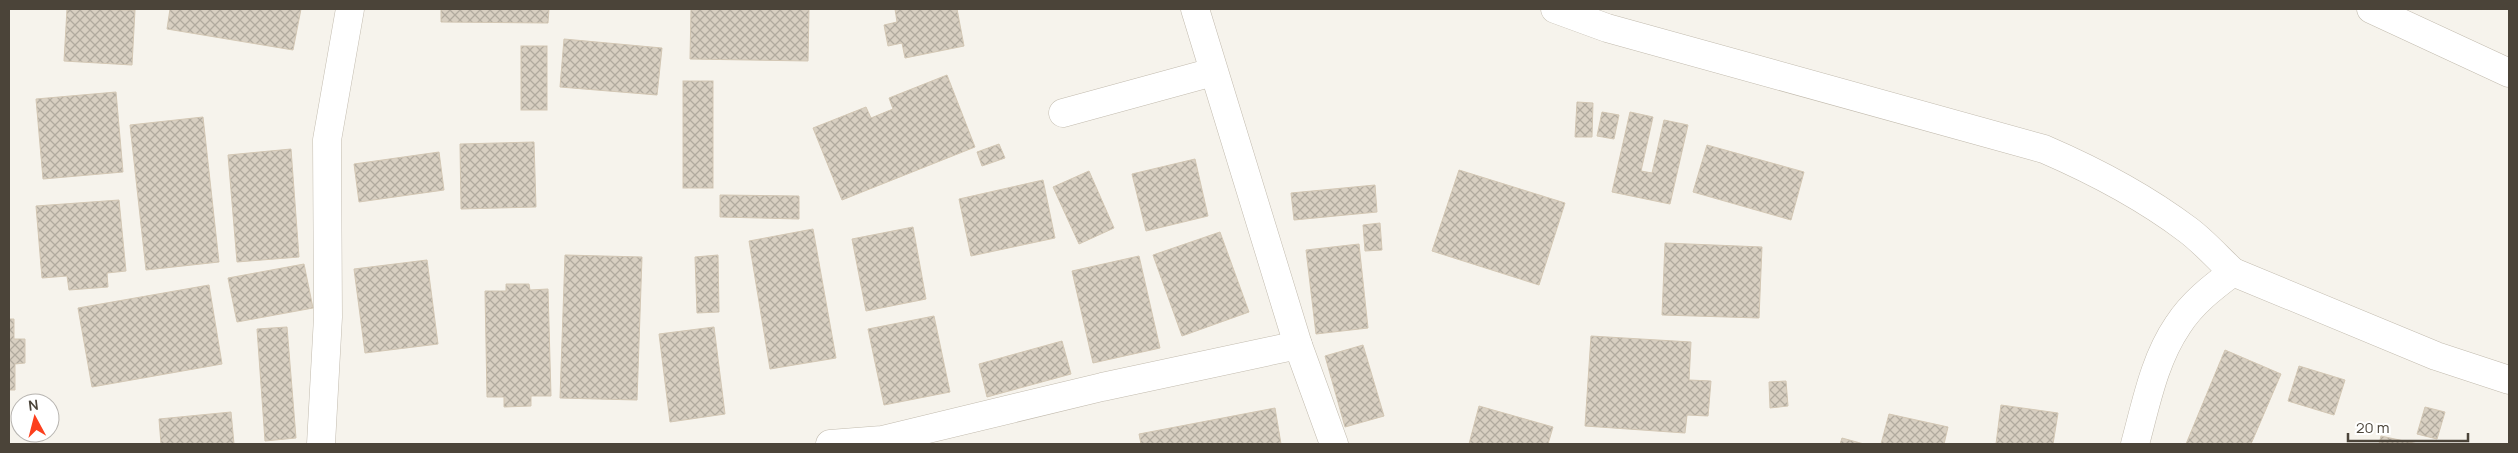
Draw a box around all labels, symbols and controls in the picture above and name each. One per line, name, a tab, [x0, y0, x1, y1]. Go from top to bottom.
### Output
north arrow	[10, 393, 60, 443]
text: N	[27, 395, 40, 415]
scale bar	[2348, 410, 2468, 442]
text: 20 m	[2356, 417, 2389, 438]

